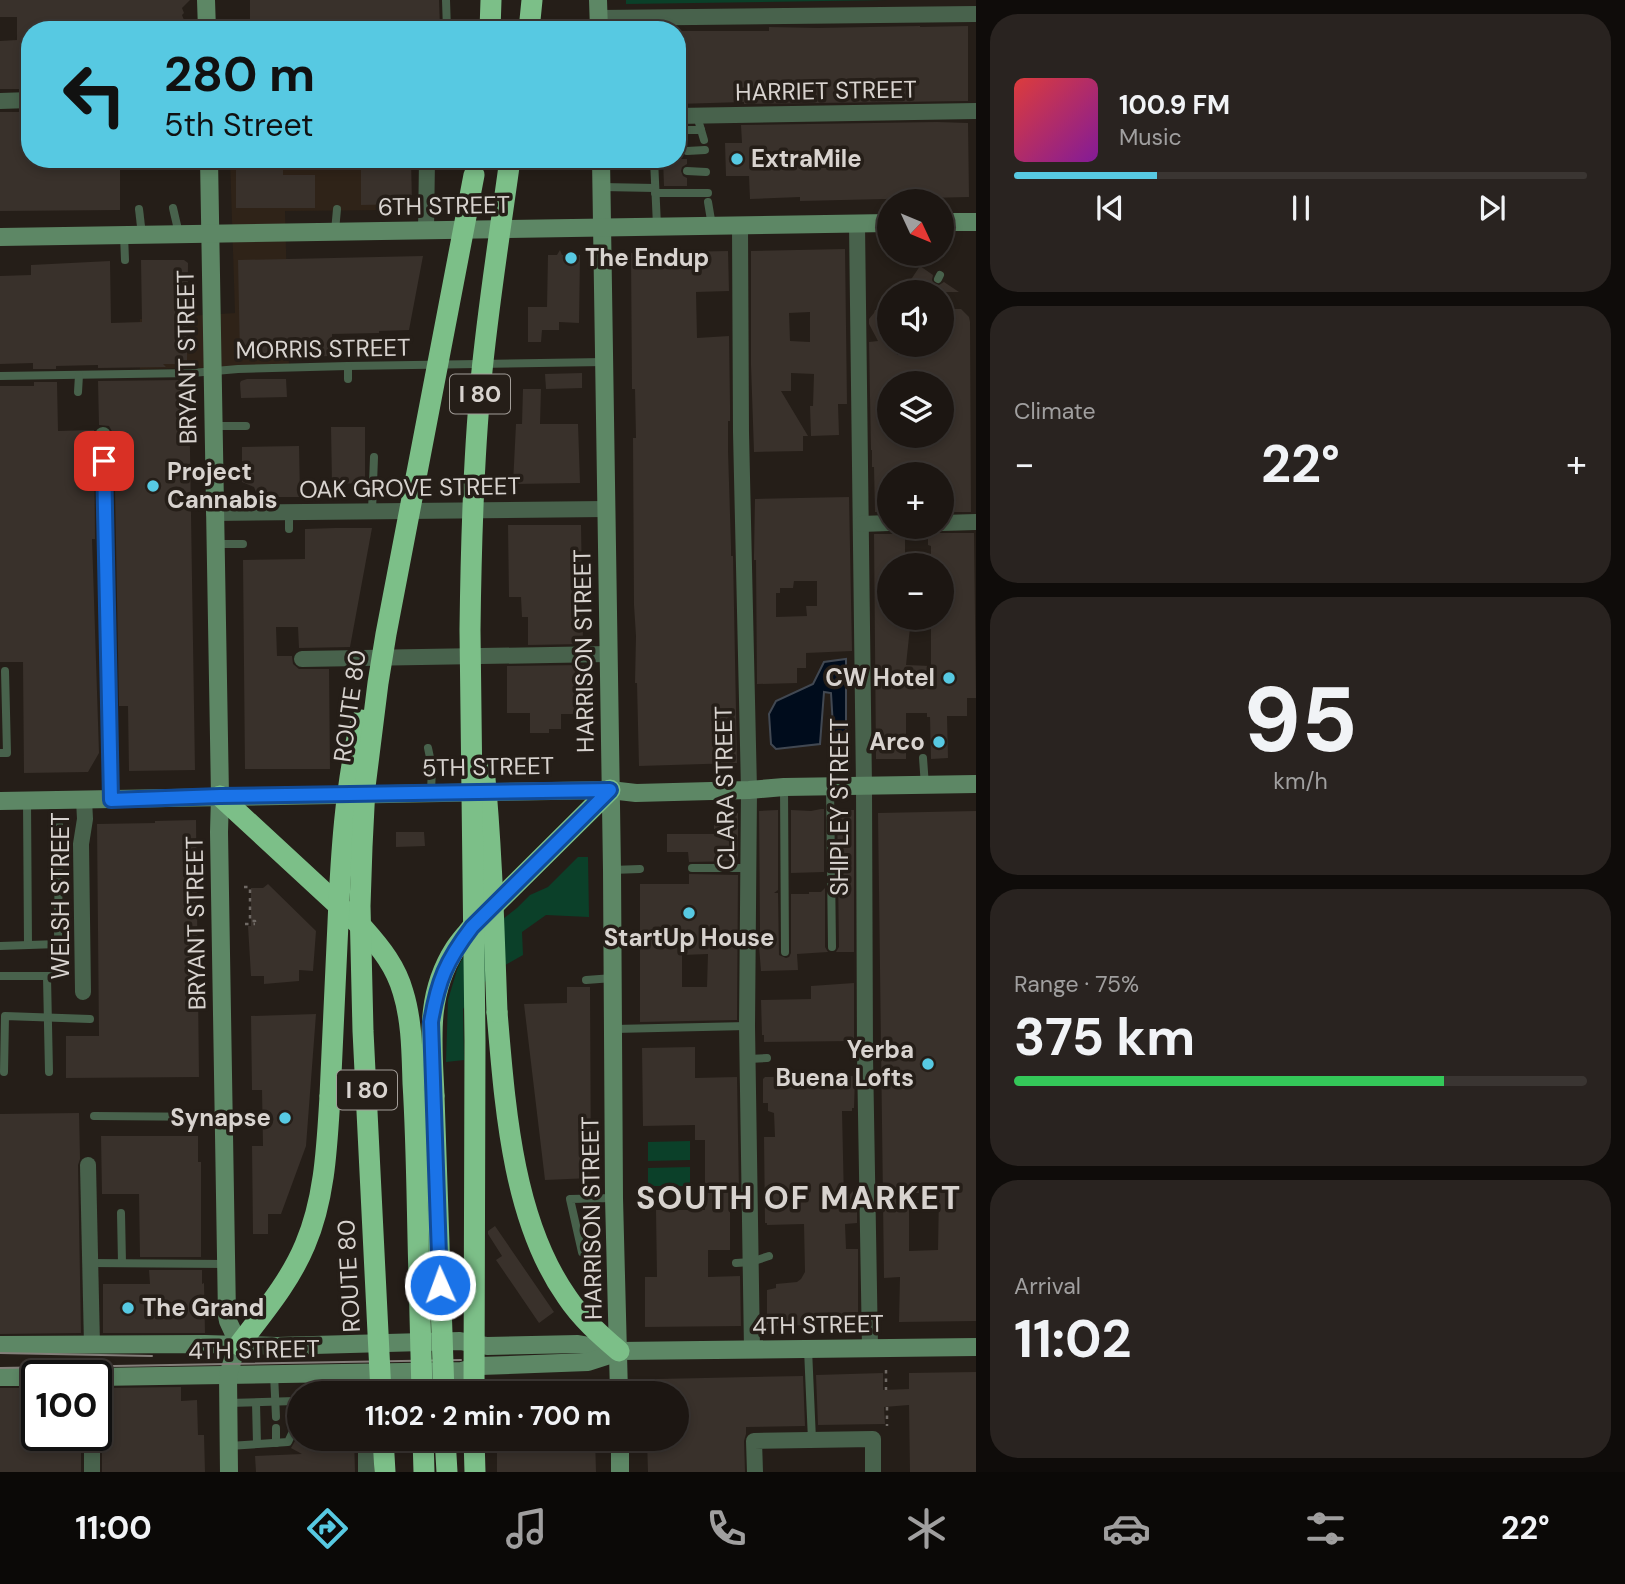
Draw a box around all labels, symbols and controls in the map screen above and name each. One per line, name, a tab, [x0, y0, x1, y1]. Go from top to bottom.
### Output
text: 280 m	[164, 42, 315, 106]
icon: left	[49, 49, 140, 140]
street label: HARRIET STREET	[735, 73, 917, 108]
text: 100.9 FM	[1119, 88, 1230, 122]
text: 5th Street	[164, 104, 314, 146]
text: Music	[1119, 122, 1182, 152]
place label: ExtraMile	[751, 143, 862, 174]
marker: ExtraMile	[729, 151, 745, 167]
street label: 6TH STREET	[378, 189, 510, 222]
north arrow	[877, 189, 954, 266]
map controls	[877, 189, 954, 630]
icon: previous	[1091, 189, 1129, 227]
icon: pause	[1282, 189, 1320, 227]
icon: next	[1473, 189, 1511, 227]
place label: The Endup	[585, 242, 709, 273]
marker: The Endup	[563, 250, 579, 266]
street label: BRYANT STREET	[169, 270, 204, 444]
button: sound	[877, 280, 954, 357]
street label: MORRIS STREET	[235, 331, 411, 366]
button: layers	[877, 371, 954, 448]
road number: I 80	[450, 374, 510, 414]
text: Climate	[1014, 396, 1096, 426]
text: 22°	[1261, 430, 1340, 498]
pin	[74, 431, 134, 491]
text: −	[1014, 439, 1035, 489]
text: +	[1566, 439, 1587, 489]
icon: arrive	[85, 442, 123, 480]
place label: Project Cannabis	[167, 456, 278, 515]
button: +	[877, 462, 954, 539]
street label: OAK GROVE STREET	[299, 470, 521, 505]
marker: Project Cannabis	[145, 478, 161, 494]
street label: HARRISON STREET	[566, 549, 601, 753]
button: −	[877, 553, 954, 630]
street label: ROUTE 80	[326, 648, 373, 764]
text: 95	[1243, 661, 1358, 779]
place label: CW Hotel	[825, 662, 935, 693]
marker: CW Hotel	[941, 670, 957, 686]
street label: CLARA STREET	[708, 706, 741, 870]
street label: SHIPLEY STREET	[824, 718, 855, 896]
place label: Arco	[869, 726, 925, 757]
marker: Arco	[931, 734, 947, 750]
street label: 5TH STREET	[422, 750, 554, 783]
text: km/h	[1273, 766, 1328, 796]
street label: WELSH STREET	[45, 812, 76, 980]
street label: BRYANT STREET	[178, 836, 213, 1010]
marker: StartUp House	[681, 905, 697, 921]
place label: StartUp House	[604, 922, 774, 953]
text: Range · 75%	[1014, 969, 1139, 999]
text: 375 km	[1014, 1003, 1195, 1071]
place label: Yerba Buena Lofts	[775, 1034, 914, 1093]
marker: Yerba Buena Lofts	[920, 1056, 936, 1072]
road number: I 80	[337, 1070, 397, 1110]
place label: Synapse	[170, 1102, 271, 1133]
marker: Synapse	[277, 1110, 293, 1126]
street label: HARRISON STREET	[574, 1116, 609, 1320]
district label: SOUTH OF MARKET	[636, 1177, 962, 1219]
street label: ROUTE 80	[330, 1219, 367, 1333]
position arrow	[403, 1248, 477, 1322]
text: Arrival	[1014, 1271, 1081, 1301]
place label: The Grand	[142, 1292, 264, 1323]
marker: The Grand	[120, 1300, 136, 1316]
text: 11:02	[1014, 1305, 1131, 1373]
street label: 4TH STREET	[752, 1308, 884, 1341]
street label: 4TH STREET	[188, 1333, 320, 1366]
speed limit sign: 100	[21, 1360, 112, 1451]
text: 11:02 · 2 min · 700 m	[365, 1399, 611, 1433]
icon: directions	[303, 1504, 352, 1553]
icon: music	[502, 1504, 551, 1553]
icon: phone	[702, 1504, 751, 1553]
icon: climate	[902, 1504, 951, 1553]
icon: car	[1102, 1504, 1151, 1553]
icon: filters	[1301, 1504, 1350, 1553]
text: 11:00	[75, 1507, 152, 1549]
text: 22°	[1501, 1507, 1550, 1549]

